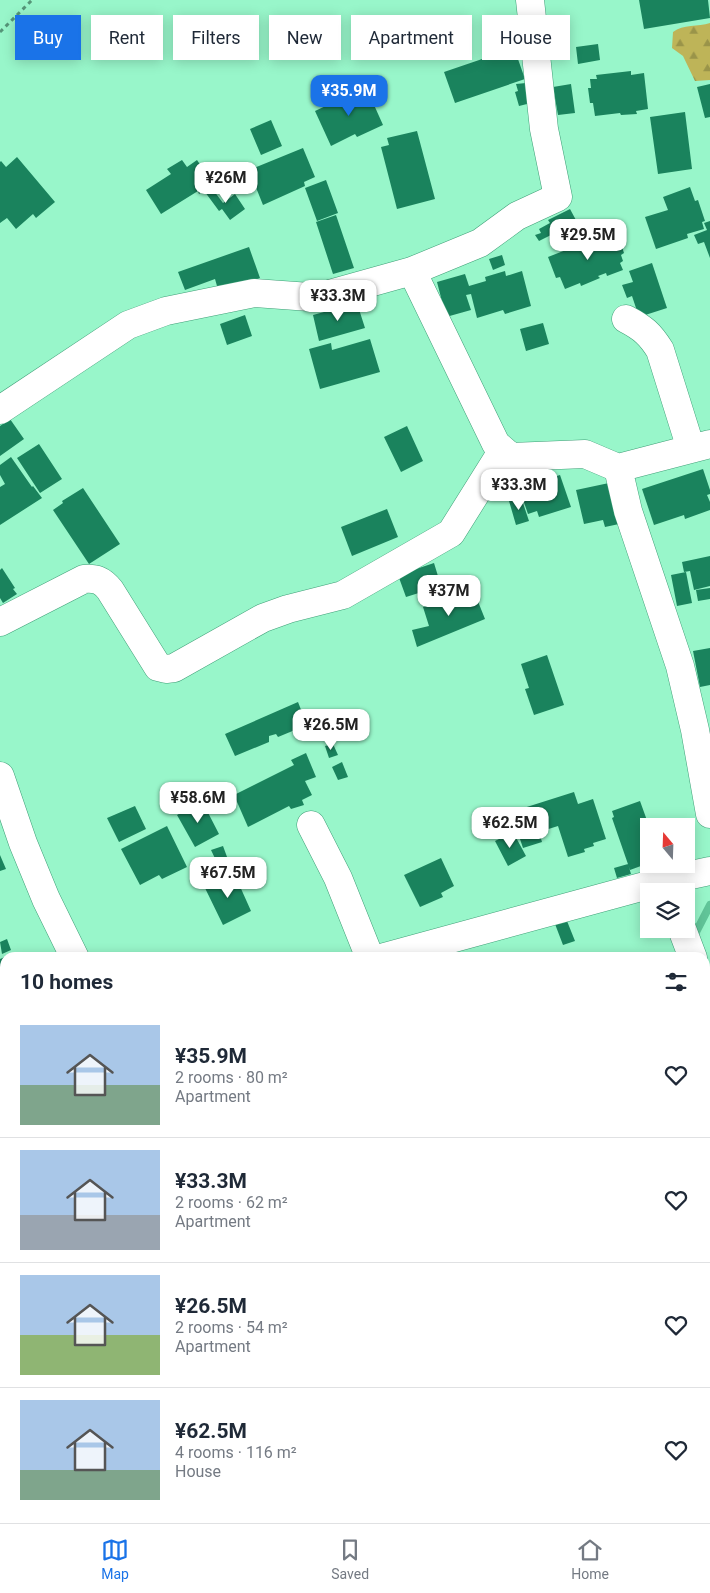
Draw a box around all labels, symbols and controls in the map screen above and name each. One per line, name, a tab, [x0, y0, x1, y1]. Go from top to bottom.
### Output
chip: Buy	[15, 15, 81, 60]
chip: Rent	[91, 15, 163, 60]
chip: Filters	[173, 15, 259, 60]
chip: New	[269, 15, 341, 60]
chip: Apartment	[351, 15, 472, 60]
chip: House	[482, 15, 570, 60]
pin: ¥35.9M	[308, 74, 390, 117]
text: ¥35.9M	[322, 81, 376, 100]
pin: ¥26M	[196, 162, 256, 204]
text: ¥26M	[206, 168, 246, 187]
pin: ¥29.5M	[547, 218, 629, 261]
text: ¥29.5M	[561, 225, 615, 244]
pin: ¥33.3M	[297, 280, 379, 322]
text: ¥33.3M	[311, 286, 365, 305]
pin: ¥33.3M	[478, 468, 560, 511]
text: ¥33.3M	[492, 475, 546, 494]
pin: ¥37M	[419, 574, 479, 617]
text: ¥37M	[429, 581, 469, 600]
pin: ¥26.5M	[290, 708, 372, 751]
text: ¥26.5M	[304, 715, 358, 734]
pin: ¥58.6M	[157, 782, 239, 824]
text: ¥58.6M	[171, 788, 225, 807]
pin: ¥62.5M	[469, 806, 551, 849]
text: ¥62.5M	[483, 813, 537, 832]
north arrow	[640, 818, 695, 872]
map controls	[640, 818, 695, 938]
pin: ¥67.5M	[187, 856, 269, 899]
text: ¥67.5M	[201, 863, 255, 882]
button: layers	[640, 883, 695, 938]
icon: filters	[662, 968, 690, 996]
text: 10 homes	[20, 970, 113, 994]
text: ¥35.9M	[175, 1044, 247, 1068]
icon: home	[60, 1045, 120, 1105]
icon: heart	[662, 1061, 690, 1089]
text: 2 rooms · 80 m²	[175, 1068, 288, 1087]
text: Apartment	[175, 1087, 251, 1106]
text: ¥33.3M	[175, 1169, 247, 1193]
icon: home	[60, 1170, 120, 1230]
icon: heart	[662, 1186, 690, 1214]
text: 2 rooms · 62 m²	[175, 1193, 288, 1212]
text: Apartment	[175, 1212, 251, 1231]
text: ¥26.5M	[175, 1294, 247, 1318]
icon: home	[60, 1295, 120, 1355]
icon: heart	[662, 1311, 690, 1339]
text: 2 rooms · 54 m²	[175, 1318, 288, 1337]
text: Apartment	[175, 1337, 251, 1356]
text: ¥62.5M	[175, 1419, 247, 1443]
icon: home	[60, 1420, 120, 1480]
icon: heart	[662, 1436, 690, 1464]
text: 4 rooms · 116 m²	[175, 1443, 297, 1462]
text: House	[175, 1462, 221, 1481]
tab: Map	[101, 1536, 129, 1582]
tab: Saved	[331, 1536, 369, 1582]
tab: Home	[571, 1536, 609, 1582]

